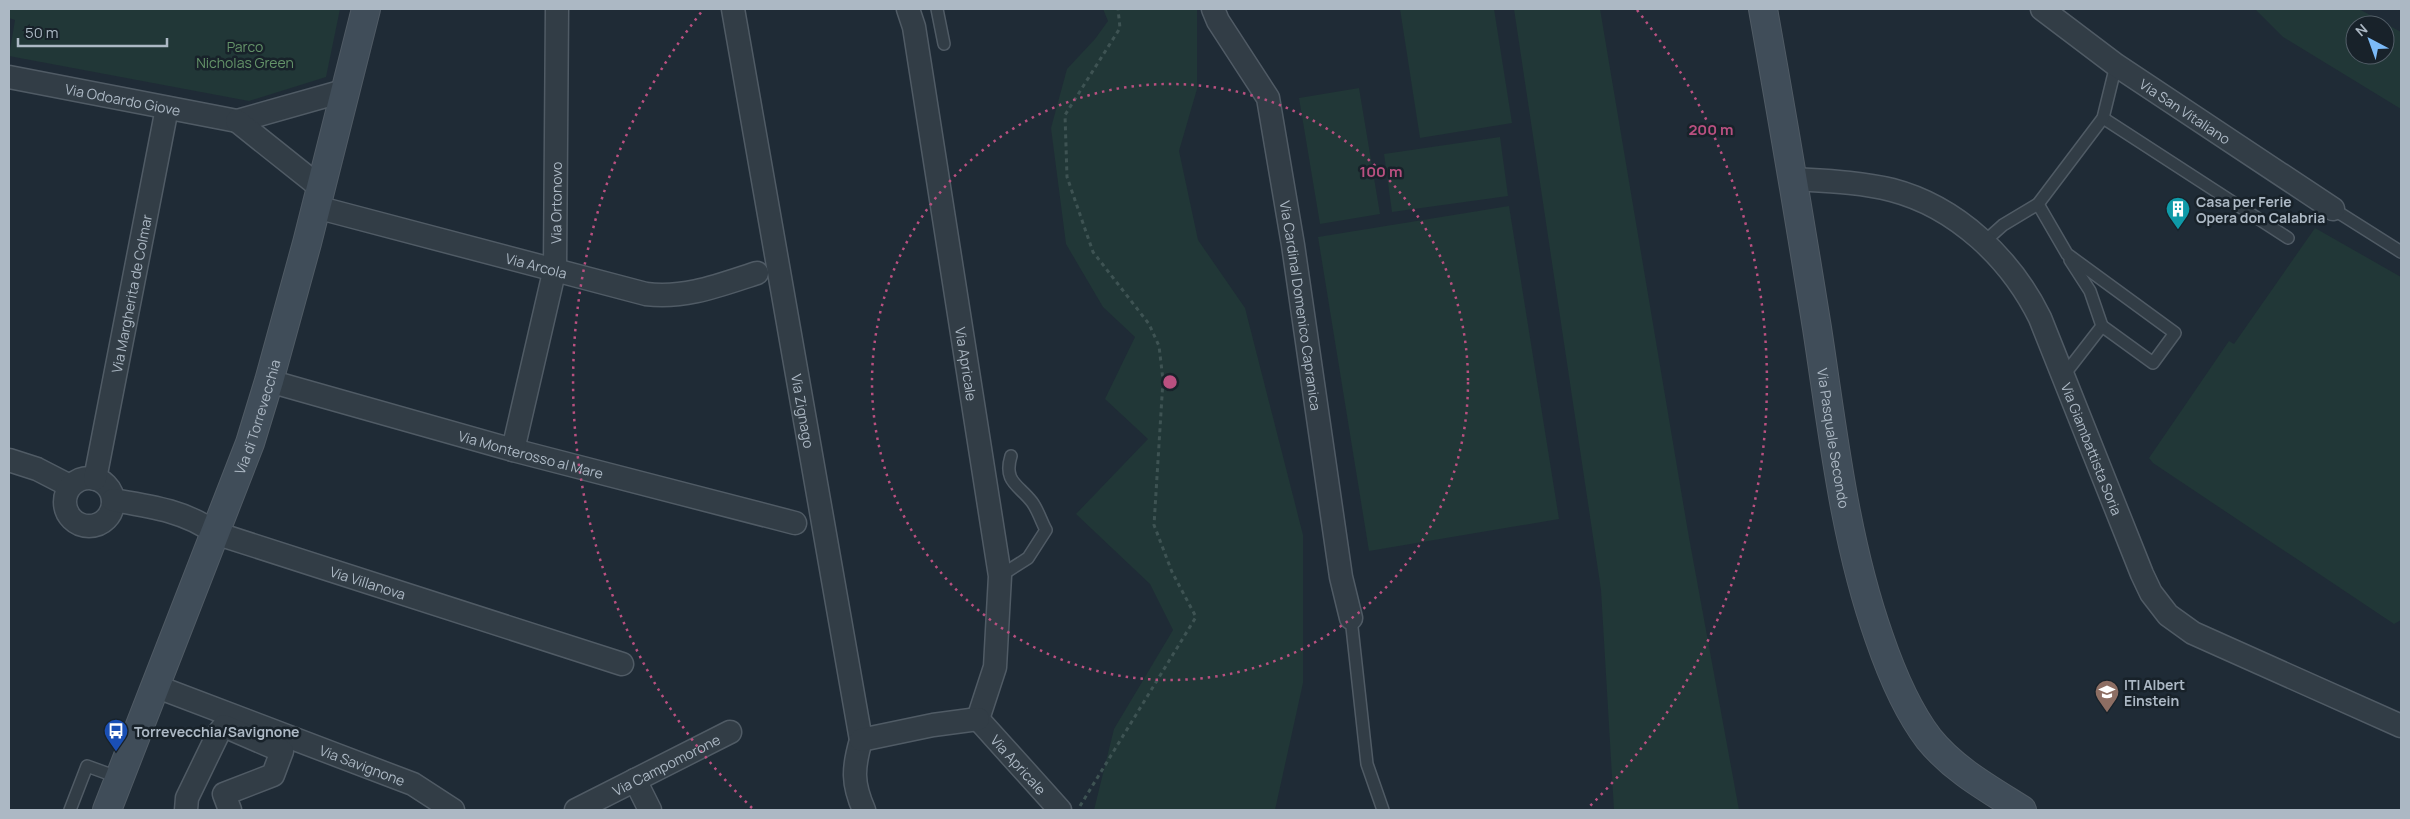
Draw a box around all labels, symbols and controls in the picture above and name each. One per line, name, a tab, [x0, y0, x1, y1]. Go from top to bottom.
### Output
scale bar	[18, 15, 166, 47]
north arrow	[2345, 15, 2395, 65]
text: N	[2351, 19, 2371, 40]
text: 50 m	[25, 22, 59, 43]
park label: Parco Nicholas Green	[196, 37, 294, 72]
street label: Via San Vitaliano	[2136, 74, 2234, 148]
street label: Via Odoardo Giove	[64, 79, 182, 119]
text: 200 m	[1688, 119, 1734, 140]
text: 100 m	[1360, 161, 1402, 182]
street label: Via Ortonovo	[546, 162, 565, 244]
place label: Casa per Ferie Opera don Calabria	[2196, 192, 2325, 227]
building icon: Casa per Ferie Opera don Calabria	[2165, 196, 2191, 230]
street label: Via Cardinal Domenico Capranica	[1276, 199, 1326, 412]
street label: Via Margherita de Colmar	[106, 212, 156, 374]
street label: Via Arcola	[504, 248, 569, 282]
street label: Via Apricale	[952, 326, 982, 402]
street label: Via di Torrevecchia	[229, 357, 284, 477]
street label: Via Pasquale Secondo	[1814, 367, 1855, 510]
street label: Via Zignago	[788, 372, 819, 449]
centre of rings	[1161, 373, 1179, 391]
street label: Via Giambattista Soria	[2057, 380, 2127, 518]
street label: Via Monterosso al Mare	[456, 426, 606, 483]
street label: Via Villanova	[328, 561, 408, 603]
place label: ITI Albert Einstein	[2124, 675, 2185, 710]
school or university icon: ITI Albert Einstein	[2094, 679, 2120, 713]
bus stop icon: Torrevecchia/Savignone	[103, 718, 129, 752]
place label: Torrevecchia/Savignone	[134, 722, 299, 741]
street label: Via Campomorone	[609, 729, 723, 800]
street label: Via Apricale	[987, 730, 1051, 798]
street label: Via Savignone	[317, 740, 408, 790]

